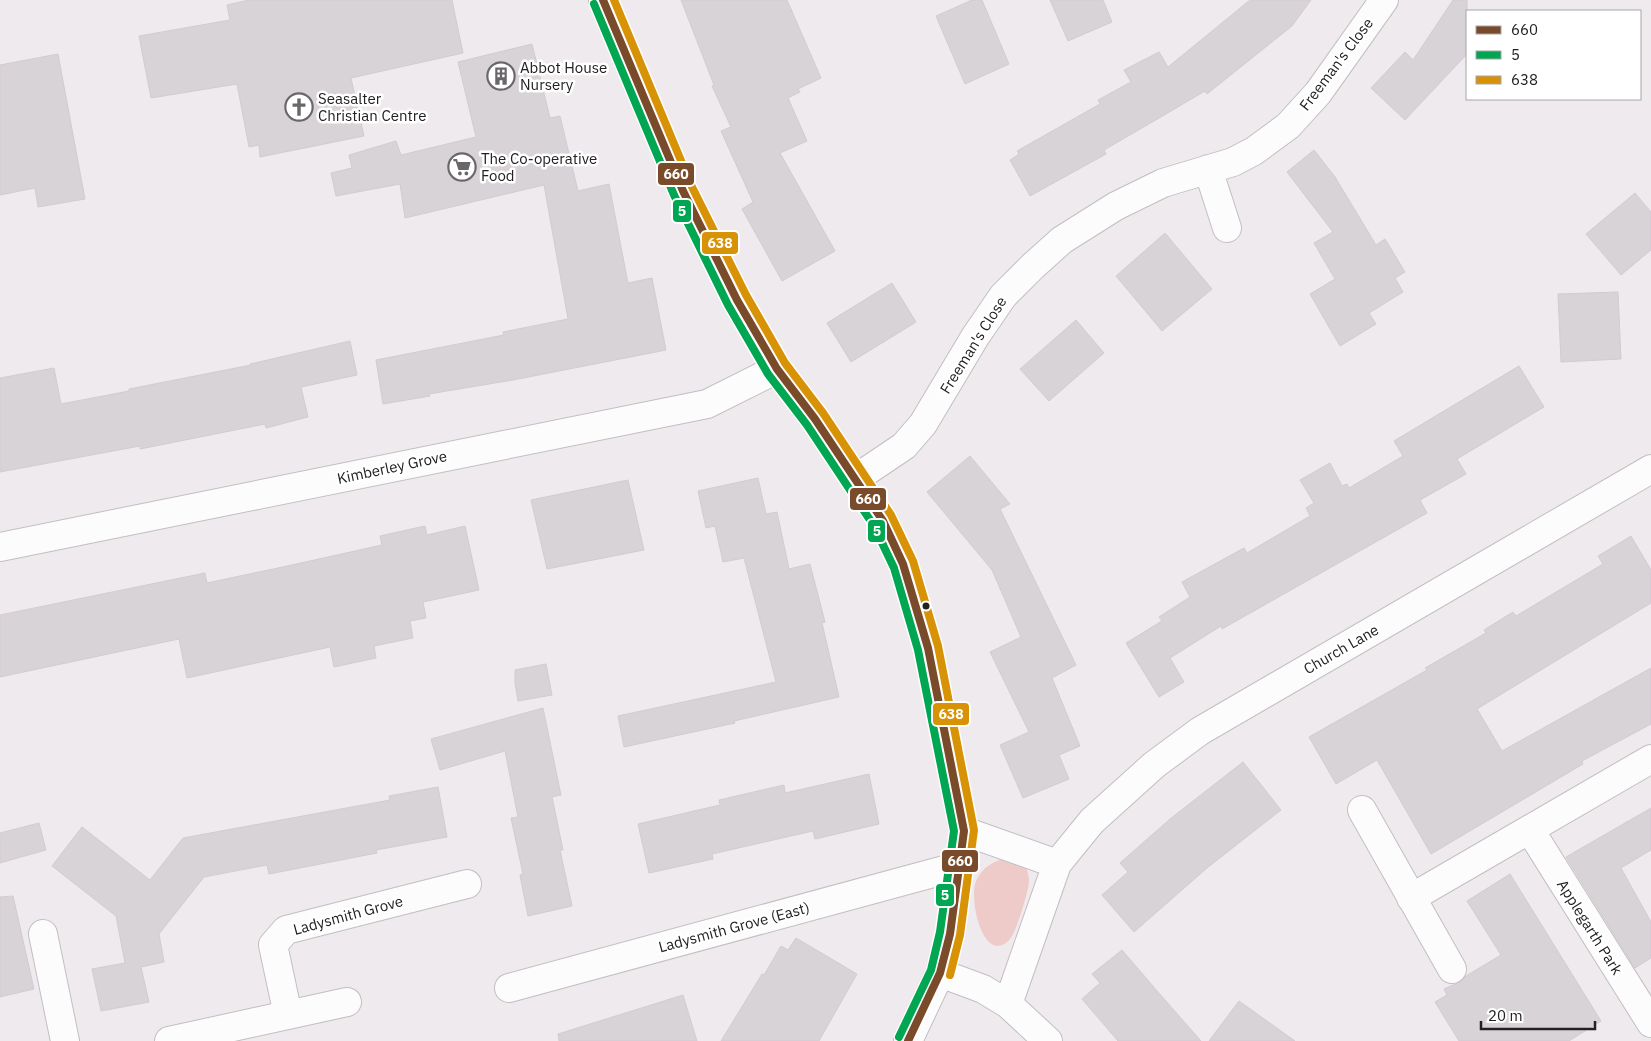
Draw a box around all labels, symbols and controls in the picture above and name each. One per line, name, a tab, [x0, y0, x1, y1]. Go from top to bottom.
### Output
legend	[1466, 10, 1641, 100]
street label: Freeman's Close	[1295, 14, 1377, 114]
text: 660	[1511, 20, 1538, 39]
text: 5	[1511, 45, 1520, 64]
place label: Abbot House Nursery	[520, 58, 607, 94]
building icon: Abbot House Nursery	[486, 61, 516, 91]
text: 638	[1511, 70, 1538, 89]
place label: Seasalter Christian Centre	[318, 89, 426, 125]
church icon: Seasalter Christian Centre	[284, 92, 314, 122]
place label: The Co-operative Food	[481, 149, 597, 185]
supermarket icon: The Co-operative Food	[447, 152, 477, 182]
line badge: 660	[657, 162, 695, 186]
text: 660	[663, 165, 689, 183]
line badge: 5	[672, 199, 692, 223]
text: 5	[678, 202, 686, 220]
line badge: 638	[701, 231, 739, 255]
text: 638	[707, 234, 733, 252]
street label: Freeman's Close	[935, 293, 1011, 397]
street label: Kimberley Grove	[335, 446, 449, 488]
line badge: 660	[849, 487, 887, 511]
text: 660	[855, 490, 881, 508]
line badge: 5	[867, 519, 886, 543]
text: 5	[873, 522, 881, 540]
unlabelled marker	[921, 601, 931, 611]
street label: Church Lane	[1300, 620, 1382, 678]
line badge: 638	[932, 702, 970, 726]
text: 638	[938, 705, 964, 723]
line badge: 660	[941, 849, 979, 873]
text: 660	[947, 852, 973, 870]
street label: Applegarth Park	[1553, 876, 1627, 978]
line badge: 5	[935, 883, 955, 907]
text: 5	[941, 886, 949, 904]
street label: Ladysmith Grove	[291, 891, 405, 939]
street label: Ladysmith Grove (East)	[656, 898, 812, 956]
scale bar	[1481, 998, 1595, 1030]
text: 20 m	[1488, 1006, 1523, 1025]

